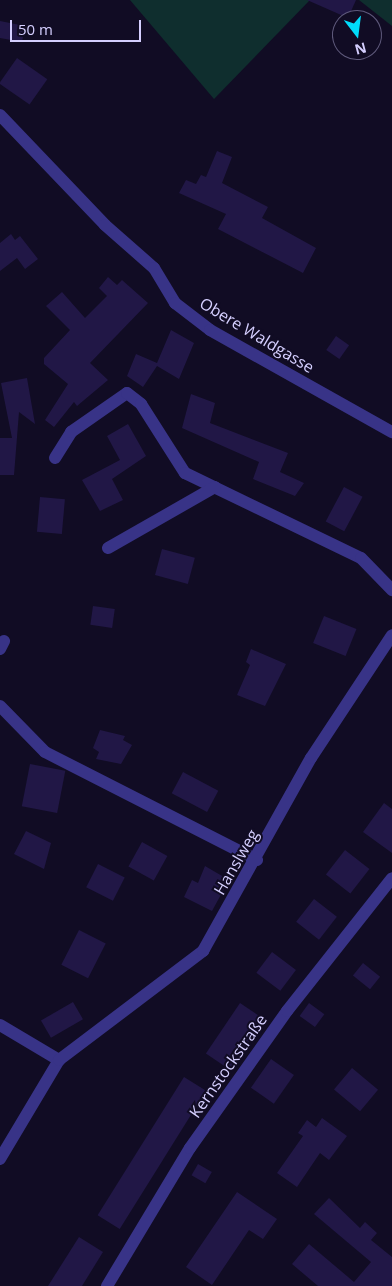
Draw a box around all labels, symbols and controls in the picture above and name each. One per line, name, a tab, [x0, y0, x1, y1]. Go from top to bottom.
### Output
scale bar	[12, 10, 144, 42]
north arrow	[332, 10, 382, 60]
text: 50 m	[18, 19, 53, 39]
text: N	[353, 38, 369, 60]
street label: Obere Waldgasse	[196, 293, 318, 377]
street label: Hanslweg	[210, 826, 262, 898]
street label: Kernstockstraße	[185, 1011, 271, 1121]

